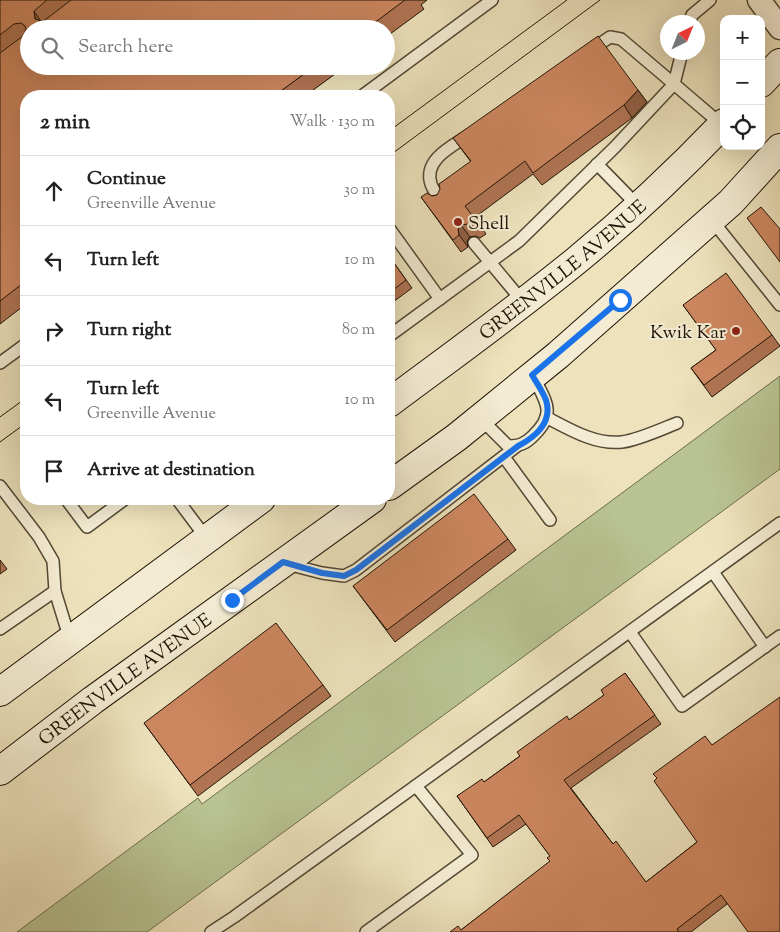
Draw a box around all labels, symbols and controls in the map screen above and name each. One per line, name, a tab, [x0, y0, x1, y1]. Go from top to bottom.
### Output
north arrow	[660, 15, 705, 60]
map controls	[720, 15, 765, 150]
button: +	[720, 15, 765, 60]
search box	[20, 20, 395, 75]
icon: search	[38, 34, 66, 62]
text: Search here	[78, 34, 173, 61]
button: −	[720, 60, 765, 105]
button: locate	[720, 105, 765, 150]
text: 2 min	[40, 108, 90, 138]
text: Walk · 130 m	[290, 111, 375, 134]
text: Continue	[87, 166, 166, 193]
icon: ahead	[40, 177, 68, 205]
text: 30 m	[344, 179, 375, 202]
text: Greenville Avenue	[87, 193, 216, 216]
street label: GREENVILLE AVENUE	[474, 194, 654, 348]
place label: Shell	[468, 211, 510, 238]
marker: Shell	[452, 216, 464, 228]
icon: left	[40, 247, 68, 275]
text: Turn left	[87, 247, 159, 274]
text: 10 m	[345, 249, 375, 272]
route start	[609, 289, 632, 312]
icon: right	[40, 317, 68, 345]
text: Turn right	[87, 317, 171, 344]
text: 80 m	[342, 319, 375, 342]
place label: Kwik Kar	[650, 320, 726, 347]
marker: Kwik Kar	[730, 325, 742, 337]
text: Turn left	[87, 376, 159, 403]
icon: left	[40, 387, 68, 415]
text: 10 m	[345, 389, 375, 412]
text: Greenville Avenue	[87, 403, 216, 426]
icon: arrive	[40, 457, 68, 485]
text: Arrive at destination	[87, 457, 255, 484]
route end	[221, 589, 244, 612]
street label: GREENVILLE AVENUE	[33, 607, 218, 753]

